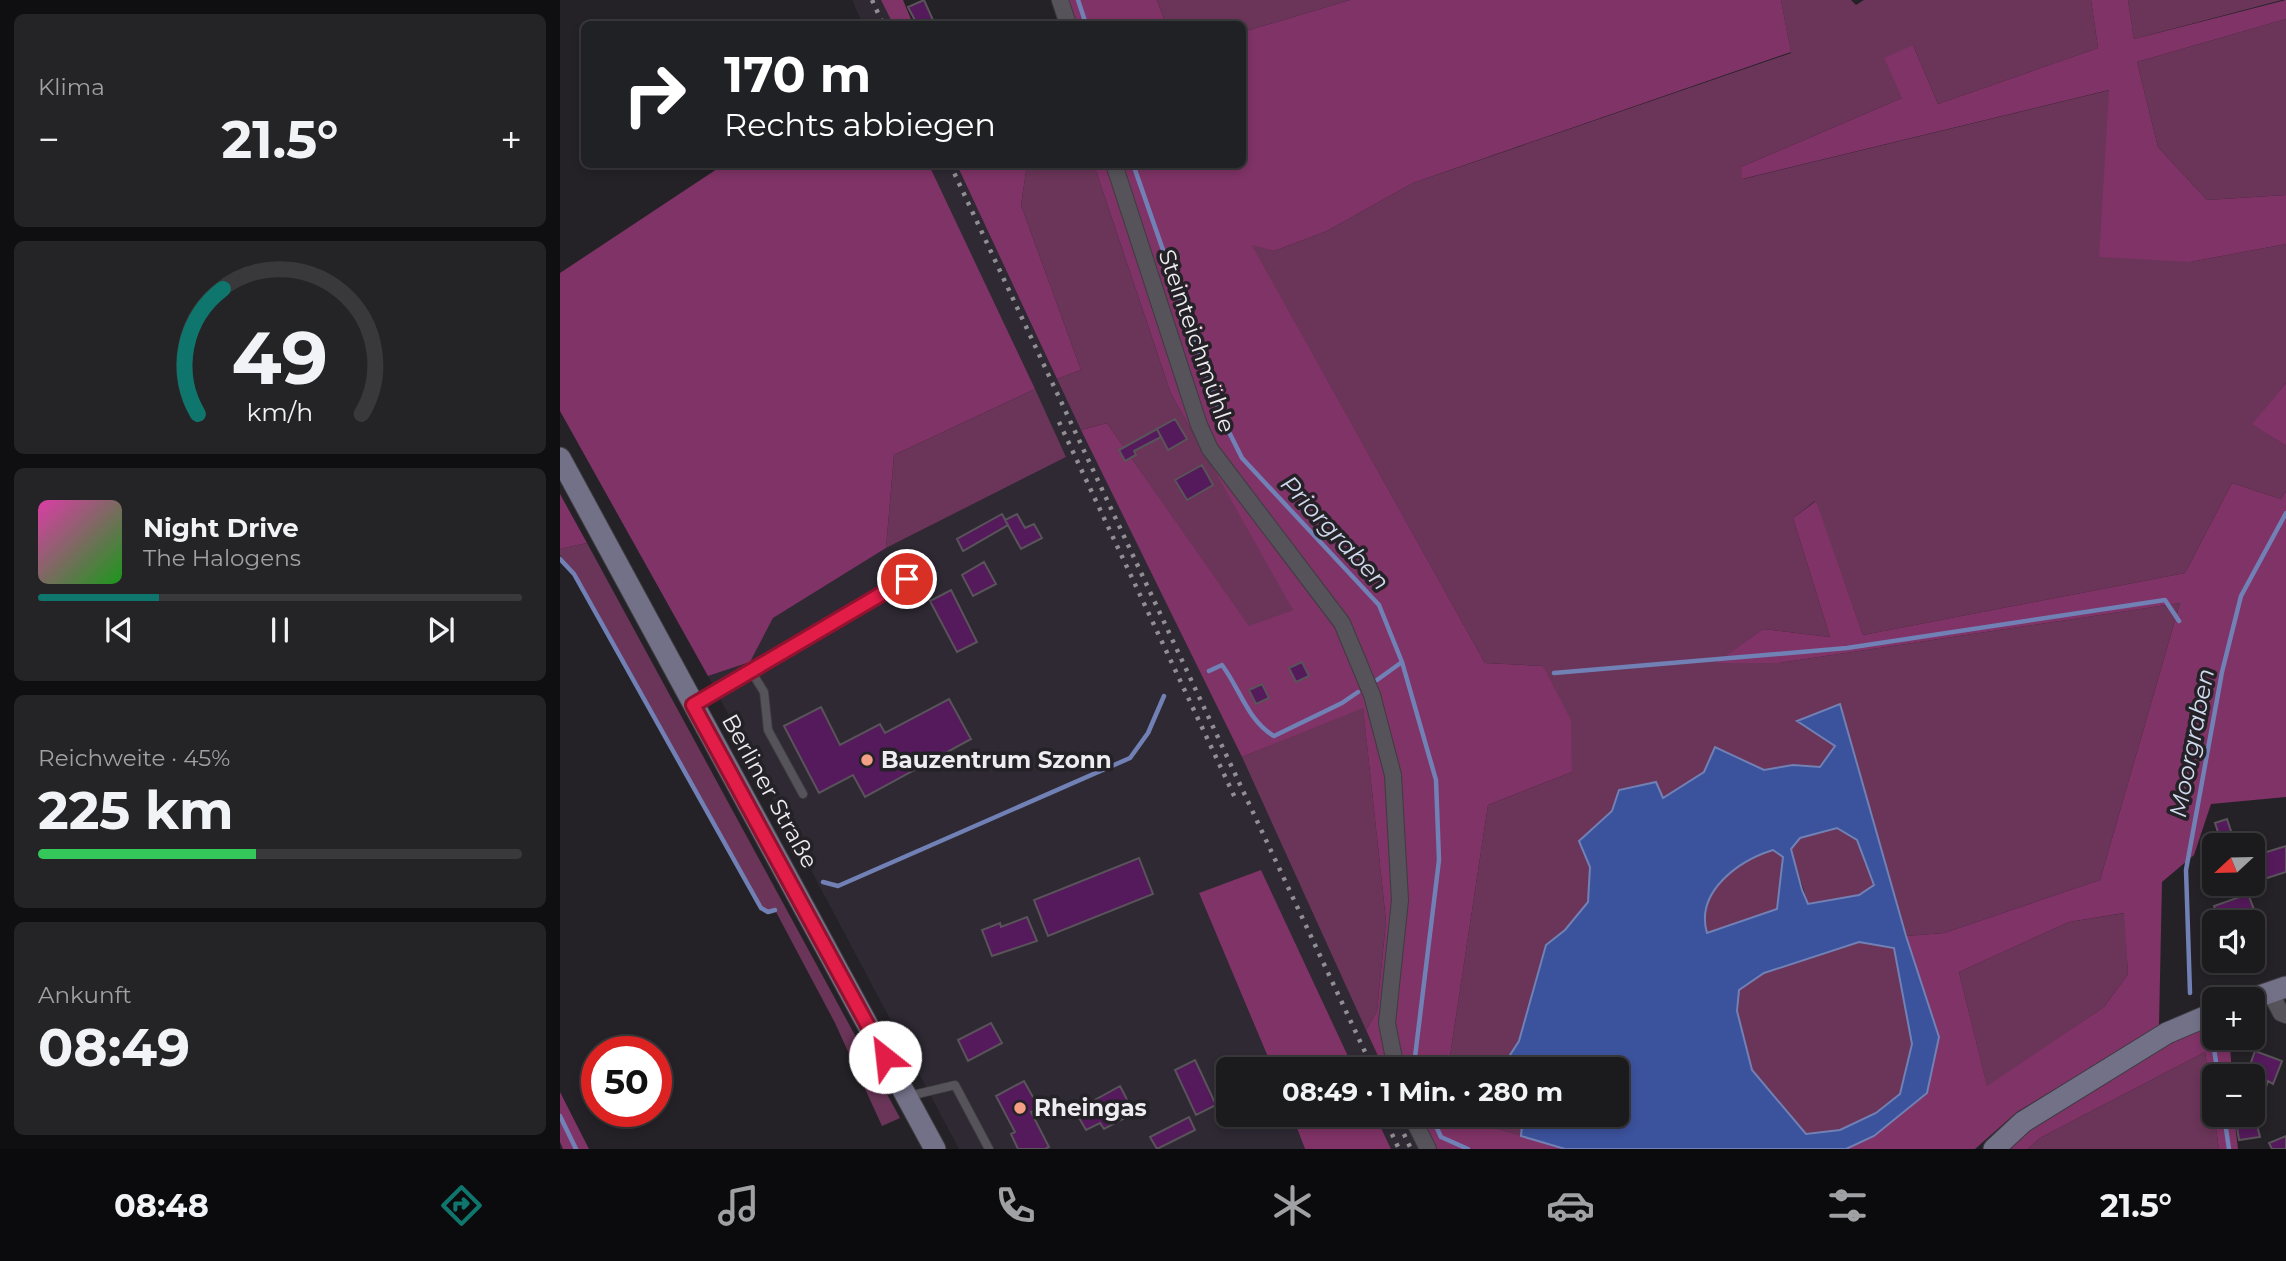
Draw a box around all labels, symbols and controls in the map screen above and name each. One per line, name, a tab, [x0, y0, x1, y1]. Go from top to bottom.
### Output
text: 170 m	[724, 45, 871, 104]
icon: right	[609, 49, 700, 140]
text: Klima	[38, 73, 105, 101]
text: Rechts abbiegen	[724, 105, 996, 144]
text: 21.5°	[221, 108, 339, 171]
text: −	[38, 116, 60, 163]
text: +	[500, 116, 522, 163]
street label: Steinteichmühle	[1153, 246, 1241, 436]
text: 49	[232, 314, 328, 402]
text: km/h	[247, 396, 313, 426]
water label: Priorgraben	[1275, 469, 1396, 596]
text: Night Drive	[143, 512, 299, 544]
text: The Halogens	[143, 544, 301, 572]
pin	[877, 549, 937, 609]
icon: arrive	[888, 560, 926, 598]
icon: previous	[100, 611, 138, 649]
icon: pause	[261, 611, 299, 649]
icon: next	[422, 611, 460, 649]
water label: Moorgraben	[2163, 666, 2220, 820]
street label: Berliner Straße	[716, 709, 824, 873]
text: Reichweite · 45%	[38, 744, 230, 772]
place label: Bauzentrum Szonn	[881, 746, 1112, 774]
marker: Bauzentrum Szonn	[859, 752, 875, 768]
text: 225 km	[38, 779, 233, 842]
north arrow	[2202, 833, 2264, 896]
map controls	[2202, 833, 2265, 1127]
button: sound	[2202, 910, 2265, 973]
text: Ankunft	[38, 981, 132, 1009]
button: +	[2202, 987, 2265, 1050]
text: 08:49	[38, 1016, 190, 1079]
position arrow	[848, 1020, 922, 1094]
speed limit sign: 50	[581, 1036, 672, 1127]
button: −	[2202, 1064, 2265, 1127]
text: 08:49 · 1 Min. · 280 m	[1282, 1076, 1563, 1108]
place label: Rheingas	[1034, 1094, 1147, 1122]
marker: Rheingas	[1012, 1100, 1028, 1116]
icon: directions	[437, 1181, 486, 1230]
icon: music	[714, 1181, 763, 1230]
icon: phone	[991, 1181, 1040, 1230]
icon: climate	[1268, 1181, 1317, 1230]
icon: car	[1546, 1181, 1595, 1230]
icon: filters	[1823, 1181, 1872, 1230]
text: 08:48	[114, 1186, 209, 1225]
text: 21.5°	[2100, 1186, 2172, 1225]

